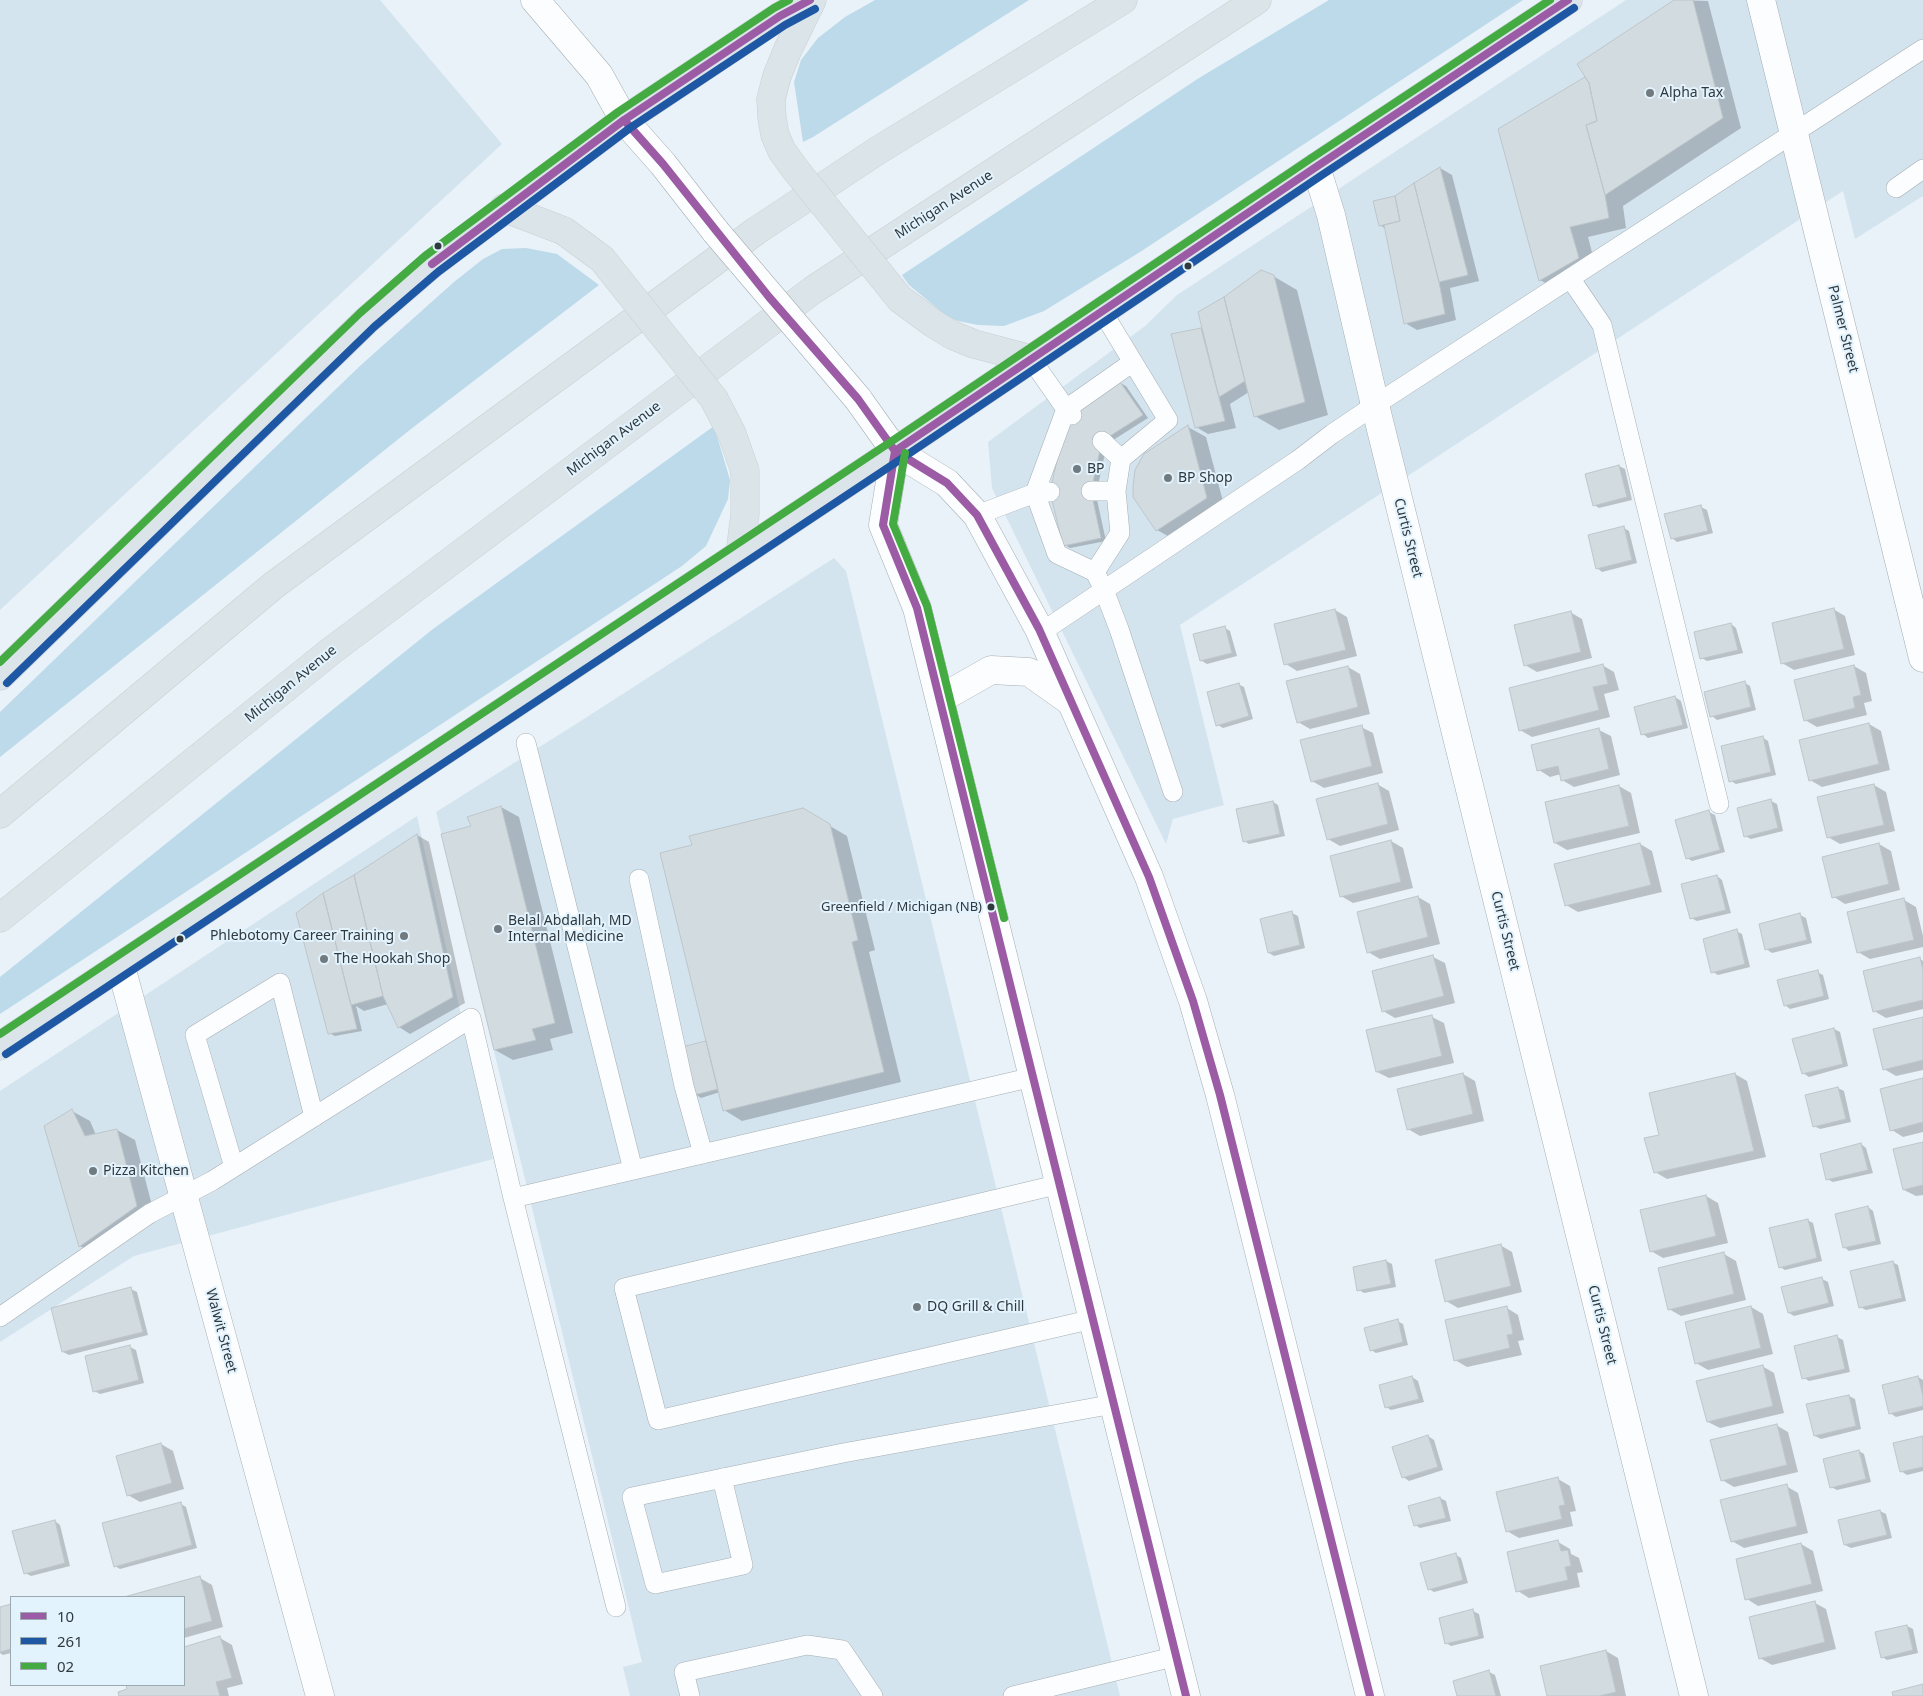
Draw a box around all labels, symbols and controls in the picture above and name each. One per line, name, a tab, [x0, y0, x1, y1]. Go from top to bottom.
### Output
place label: Alpha Tax	[1660, 85, 1723, 101]
marker: Alpha Tax	[1644, 87, 1656, 99]
street label: Michigan Avenue	[892, 167, 996, 243]
unlabelled marker	[433, 241, 443, 251]
unlabelled marker	[1183, 261, 1193, 271]
street label: Palmer Street	[1824, 284, 1862, 374]
street label: Michigan Avenue	[564, 398, 664, 480]
place label: BP	[1087, 461, 1105, 477]
marker: BP	[1071, 463, 1083, 475]
place label: BP Shop	[1178, 470, 1233, 486]
marker: BP Shop	[1162, 472, 1174, 484]
street label: Curtis Street	[1390, 496, 1426, 580]
street label: Michigan Avenue	[242, 642, 340, 726]
street label: Curtis Street	[1487, 889, 1523, 973]
place label: Greenfield / Michigan (NB)	[821, 899, 982, 915]
marker: Greenfield / Michigan (NB)	[986, 902, 996, 912]
place label: Belal Abdallah, MD Internal Medicine	[508, 913, 632, 946]
marker: Belal Abdallah, MD Internal Medicine	[492, 923, 504, 935]
place label: Phlebotomy Career Training	[210, 928, 394, 944]
marker: Phlebotomy Career Training	[398, 930, 410, 942]
unlabelled marker	[175, 934, 185, 944]
place label: The Hookah Shop	[334, 951, 450, 967]
marker: The Hookah Shop	[318, 953, 330, 965]
place label: Pizza Kitchen	[103, 1163, 189, 1179]
marker: Pizza Kitchen	[87, 1165, 99, 1177]
street label: Curtis Street	[1584, 1283, 1620, 1367]
street label: Walwit Street	[202, 1287, 240, 1375]
place label: DQ Grill & Chill	[927, 1299, 1024, 1315]
marker: DQ Grill & Chill	[911, 1301, 923, 1313]
legend	[10, 1596, 185, 1686]
text: 10	[57, 1606, 74, 1626]
text: 261	[57, 1631, 83, 1651]
text: 02	[57, 1656, 74, 1676]

